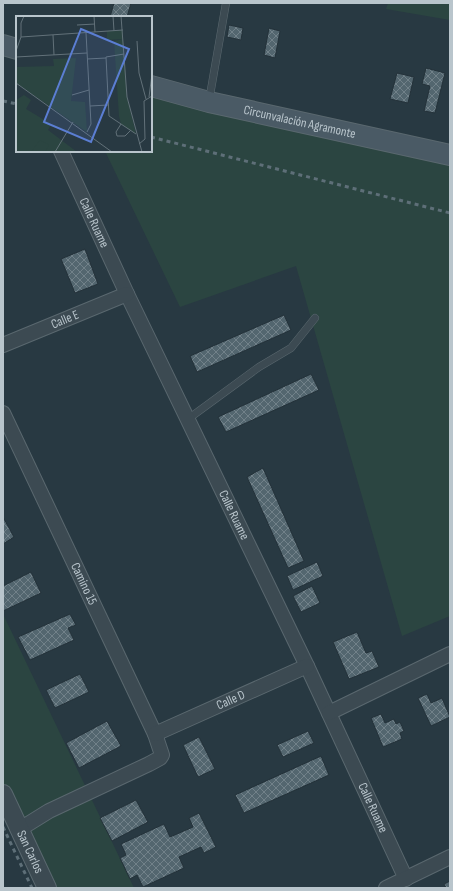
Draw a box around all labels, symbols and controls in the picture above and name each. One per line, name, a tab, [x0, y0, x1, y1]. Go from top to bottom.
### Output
inset map	[16, 16, 152, 152]
street label: Circunvalación Agramonte	[242, 102, 357, 142]
street label: Calle Ruame	[76, 195, 113, 250]
street label: Calle E	[49, 307, 81, 332]
street label: Calle Ruame	[215, 488, 253, 542]
street label: Camino 15	[67, 560, 101, 607]
street label: Calle D	[214, 687, 248, 713]
street label: Calle Ruame	[354, 780, 391, 835]
street label: San Carlos	[13, 828, 47, 876]

